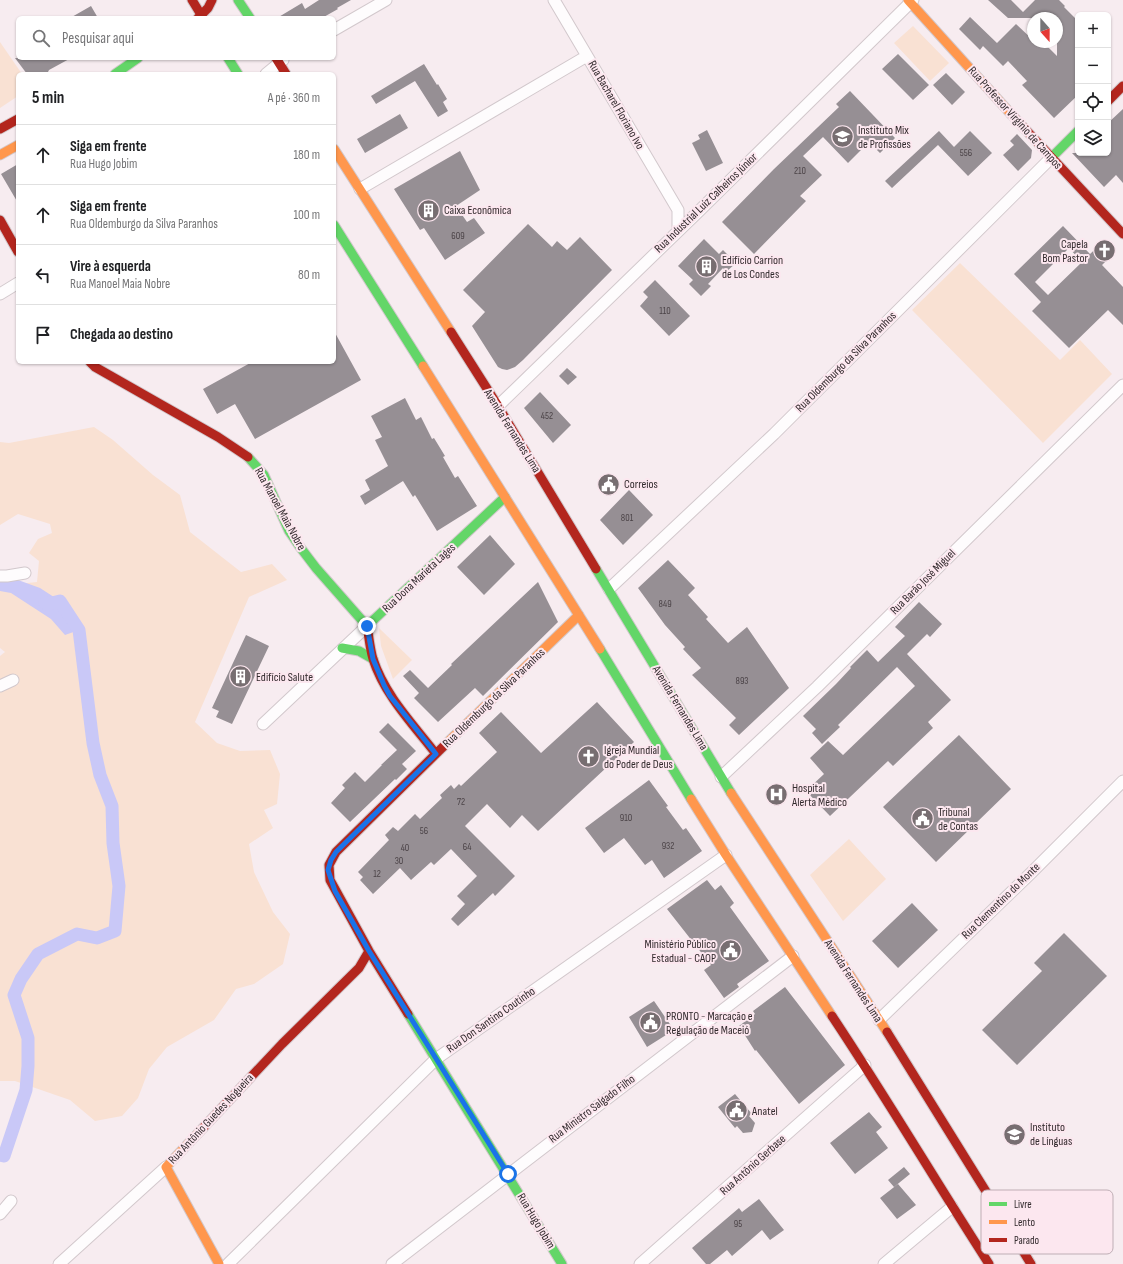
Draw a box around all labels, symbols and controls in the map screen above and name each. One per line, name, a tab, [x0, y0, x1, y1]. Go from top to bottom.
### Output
north arrow	[1027, 12, 1063, 48]
map controls	[1075, 12, 1111, 156]
button: +	[1075, 12, 1111, 48]
search box	[16, 16, 336, 60]
icon: search	[30, 27, 52, 49]
text: Pesquisar aqui	[62, 29, 134, 48]
button: −	[1075, 48, 1111, 84]
street label: Rua Bacharel Floriano Ivo	[585, 58, 647, 152]
street label: Rua Professor Virgínio de Campos	[965, 64, 1065, 172]
button: locate	[1075, 84, 1111, 120]
text: 5 min	[32, 88, 64, 108]
text: A pé · 360 m	[268, 90, 320, 106]
button: layers	[1075, 120, 1111, 156]
place label: Instituto Mix de Profissões	[858, 123, 911, 152]
school or university icon: Instituto Mix de Profissões	[829, 124, 855, 150]
text: Siga em frente	[70, 137, 147, 156]
icon: ahead	[32, 144, 54, 166]
text: 180 m	[294, 147, 320, 163]
house number: 556	[960, 147, 972, 159]
street label: Rua Industrial Luiz Calheiros Júnior	[651, 150, 761, 256]
text: Rua Hugo Jobim	[70, 156, 137, 172]
house number: 210	[794, 165, 806, 177]
text: Siga em frente	[70, 197, 147, 216]
building icon: Caixa Econômica	[416, 197, 442, 223]
place label: Caixa Econômica	[444, 203, 512, 218]
icon: ahead	[32, 204, 54, 226]
text: 100 m	[293, 207, 320, 223]
text: Rua Oldemburgo da Silva Paranhos	[70, 216, 218, 232]
house number: 609	[451, 230, 465, 242]
place label: Capela Bom Pastor	[1042, 237, 1089, 266]
church icon: Capela Bom Pastor	[1091, 238, 1117, 264]
place label: Edifício Carrion de Los Condes	[722, 253, 783, 282]
building icon: Edifício Carrion de Los Condes	[693, 254, 719, 280]
text: Vire à esquerda	[70, 257, 151, 276]
icon: left	[32, 264, 54, 286]
text: 80 m	[298, 267, 320, 283]
text: Rua Manoel Maia Nobre	[70, 276, 170, 292]
house number: 110	[659, 305, 671, 317]
street label: Rua Oldemburgo da Silva Paranhos	[792, 308, 900, 416]
icon: arrive	[32, 324, 54, 346]
text: Chegada ao destino	[70, 325, 173, 344]
street label: Avenida Fernandes Lima	[480, 386, 544, 476]
house number: 452	[541, 410, 553, 422]
street label: Rua Manoel Maia Nobre	[251, 465, 309, 553]
public building icon: Correios	[596, 471, 622, 497]
place label: Correios	[624, 477, 658, 492]
house number: 801	[621, 512, 634, 524]
street label: Rua Dona Marieta Lages	[379, 540, 459, 616]
street label: Rua Barão José Miguel	[887, 546, 959, 618]
house number: 849	[658, 598, 672, 610]
route end	[358, 617, 376, 635]
street label: Rua Oldemburgo da Silva Paranhos	[440, 645, 548, 751]
street label: Avenida Fernandes Lima	[648, 662, 711, 753]
building icon: Edifício Salute	[227, 664, 253, 690]
place label: Edifício Salute	[256, 670, 313, 685]
house number: 893	[736, 675, 749, 687]
place label: Igreja Mundial do Poder de Deus	[604, 743, 673, 772]
church icon: Igreja Mundial do Poder de Deus	[576, 744, 602, 770]
place label: Hospital Alerta Médico	[791, 781, 847, 810]
hospital icon: Hospital Alerta Médico	[763, 782, 789, 808]
house number: 72	[457, 796, 465, 808]
place label: Tribunal de Contas	[938, 805, 978, 834]
public building icon: Tribunal de Contas	[909, 806, 935, 832]
house number: 910	[620, 812, 632, 824]
house number: 56	[420, 825, 428, 837]
house number: 932	[662, 840, 674, 852]
house number: 64	[463, 841, 471, 853]
house number: 40	[401, 842, 409, 854]
house number: 30	[395, 855, 403, 867]
street label: Rua Clementino do Monte	[959, 860, 1043, 942]
house number: 12	[373, 868, 381, 880]
street label: Avenida Fernandes Lima	[820, 936, 886, 1026]
place label: Ministério Público Estadual - CAOP	[645, 937, 716, 966]
public building icon: Ministério Público Estadual - CAOP	[718, 938, 744, 964]
street label: Rua Don Santino Coutinho	[444, 984, 538, 1056]
place label: PRONTO - Marcação e Regulação de Maceió	[666, 1009, 753, 1038]
public building icon: PRONTO - Marcação e Regulação de Maceió	[638, 1010, 664, 1036]
street label: Rua Antônio Guedes Nogueira	[165, 1070, 257, 1167]
street label: Rua Ministro Salgado Filho	[546, 1072, 638, 1146]
public building icon: Anatel	[724, 1098, 750, 1124]
place label: Anatel	[751, 1104, 778, 1119]
place label: Instituto de Línguas	[1030, 1120, 1072, 1149]
school or university icon: Instituto de Línguas	[1002, 1121, 1028, 1147]
street label: Rua Antônio Gerbase	[717, 1131, 789, 1199]
route start	[499, 1165, 517, 1183]
street label: Rua Hugo Jobim	[514, 1190, 559, 1252]
legend	[981, 1190, 1113, 1254]
text: Livre	[1014, 1198, 1032, 1211]
text: Lento	[1014, 1216, 1035, 1229]
house number: 95	[734, 1218, 742, 1230]
text: Parado	[1014, 1234, 1040, 1247]

